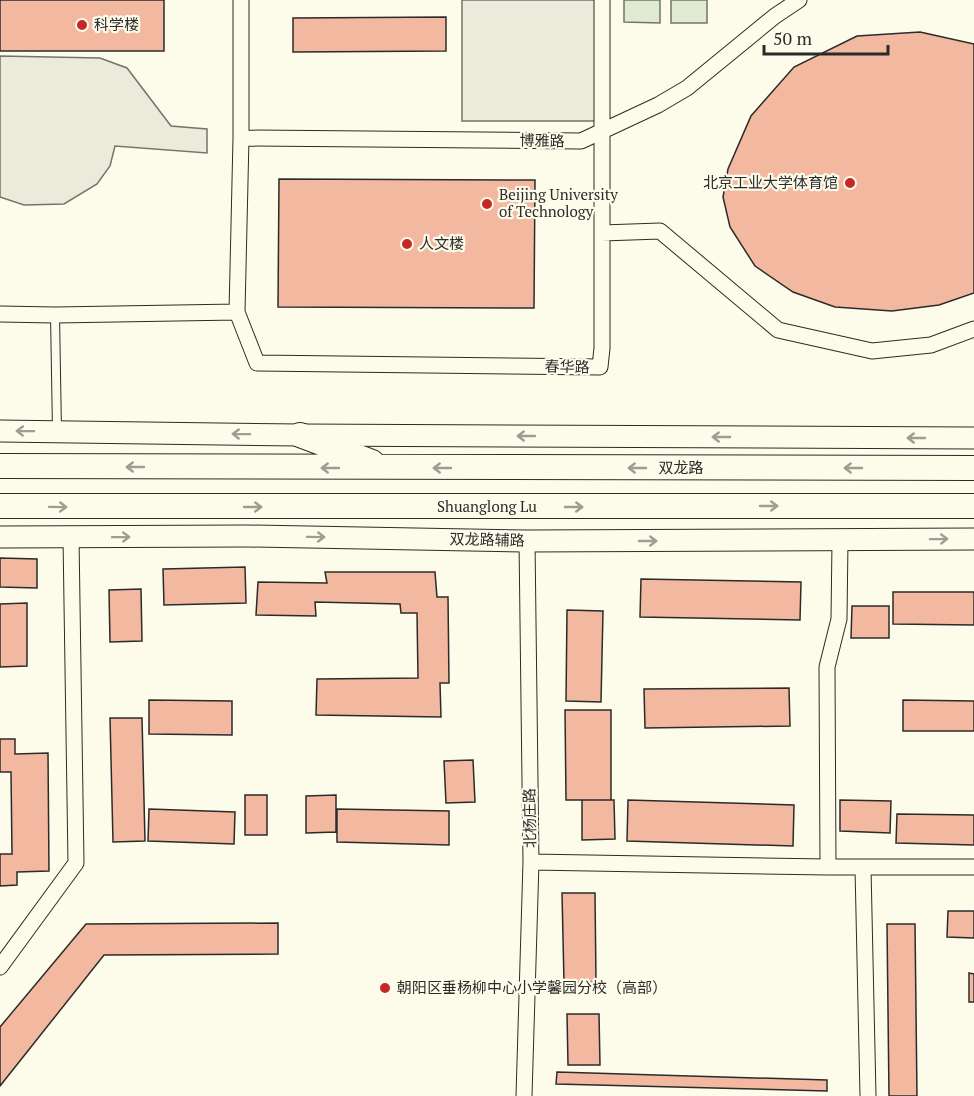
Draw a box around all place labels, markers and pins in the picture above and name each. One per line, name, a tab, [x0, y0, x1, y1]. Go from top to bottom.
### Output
place label: 科学楼	[94, 14, 139, 34]
marker: 科学楼	[75, 18, 89, 32]
place label: 北京工业大学体育馆	[703, 172, 838, 192]
marker: 北京工业大学体育馆	[843, 176, 857, 190]
place label: Beijing University of Technology	[499, 184, 618, 221]
marker: Beijing University of Technology	[480, 197, 494, 211]
place label: 人文楼	[419, 233, 464, 253]
marker: 人文楼	[400, 237, 414, 251]
place label: 朝阳区垂杨柳中心小学馨园分校（高部）	[397, 977, 667, 997]
marker: 朝阳区垂杨柳中心小学馨园分校（高部）	[378, 981, 392, 995]

